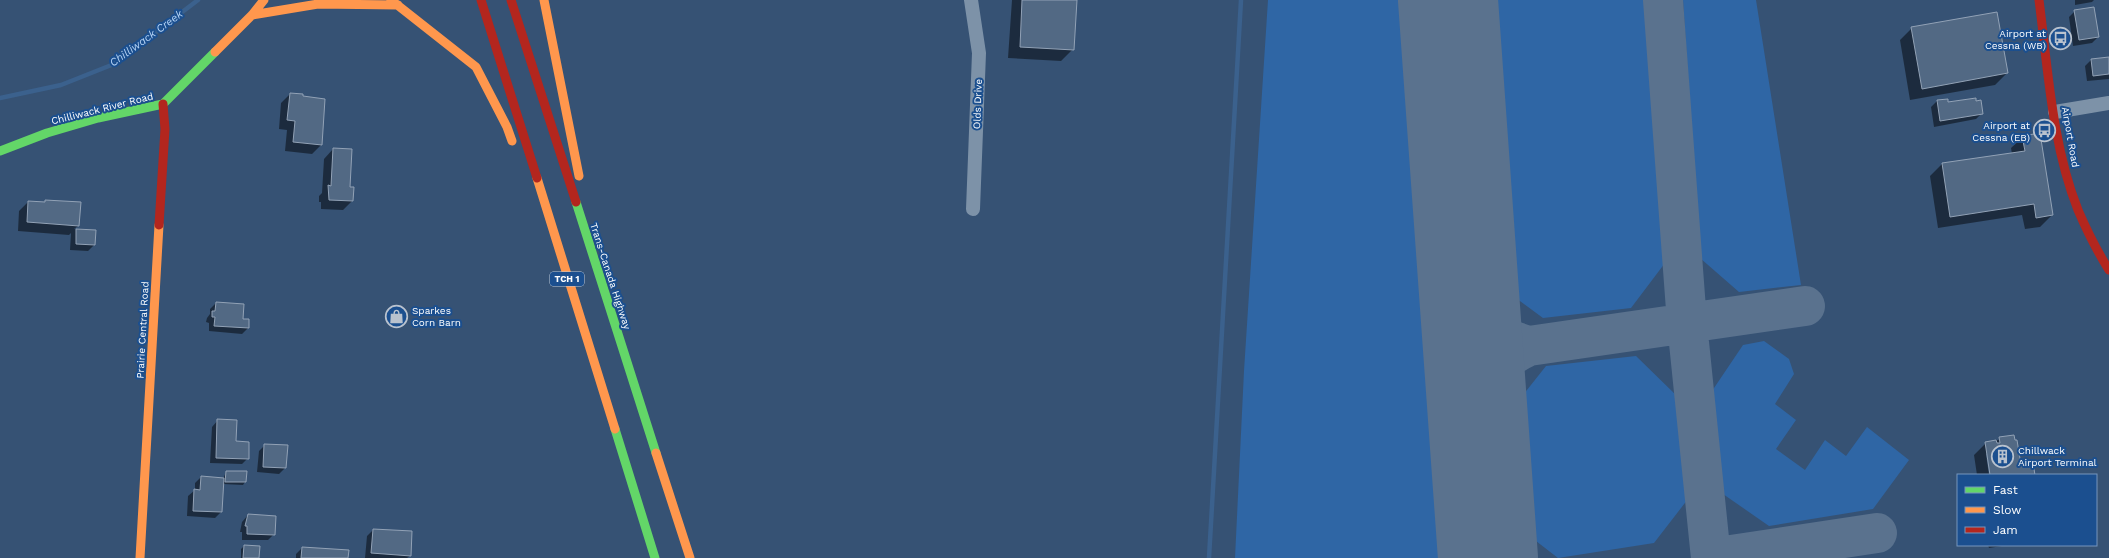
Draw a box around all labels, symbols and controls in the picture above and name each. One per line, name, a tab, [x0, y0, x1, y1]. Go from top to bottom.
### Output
water label: Chilliwack Creek	[107, 7, 186, 69]
bus stop icon: Airport at Cessna (WB)	[2048, 26, 2074, 52]
place label: Airport at Cessna (WB)	[1985, 28, 2047, 51]
street label: Olds Drive	[971, 78, 984, 129]
street label: Chilliwack River Road	[50, 90, 154, 126]
street label: Airport Road	[2060, 106, 2081, 168]
bus stop icon: Airport at Cessna (EB)	[2032, 118, 2058, 144]
place label: Airport at Cessna (EB)	[1972, 120, 2031, 143]
street label: Trans-Canada Highway	[588, 222, 633, 332]
road number: TCH 1	[550, 272, 584, 286]
street label: Prairie Central Road	[134, 281, 151, 379]
shop icon: Sparkes Corn Barn	[384, 303, 410, 329]
place label: Sparkes Corn Barn	[412, 305, 461, 328]
building icon: Chillwack Airport Terminal	[1990, 443, 2016, 469]
place label: Chillwack Airport Terminal	[2018, 445, 2097, 468]
legend	[1957, 474, 2097, 546]
text: Fast	[1993, 483, 2018, 497]
text: Slow	[1993, 503, 2021, 517]
text: Jam	[1993, 523, 2018, 537]

